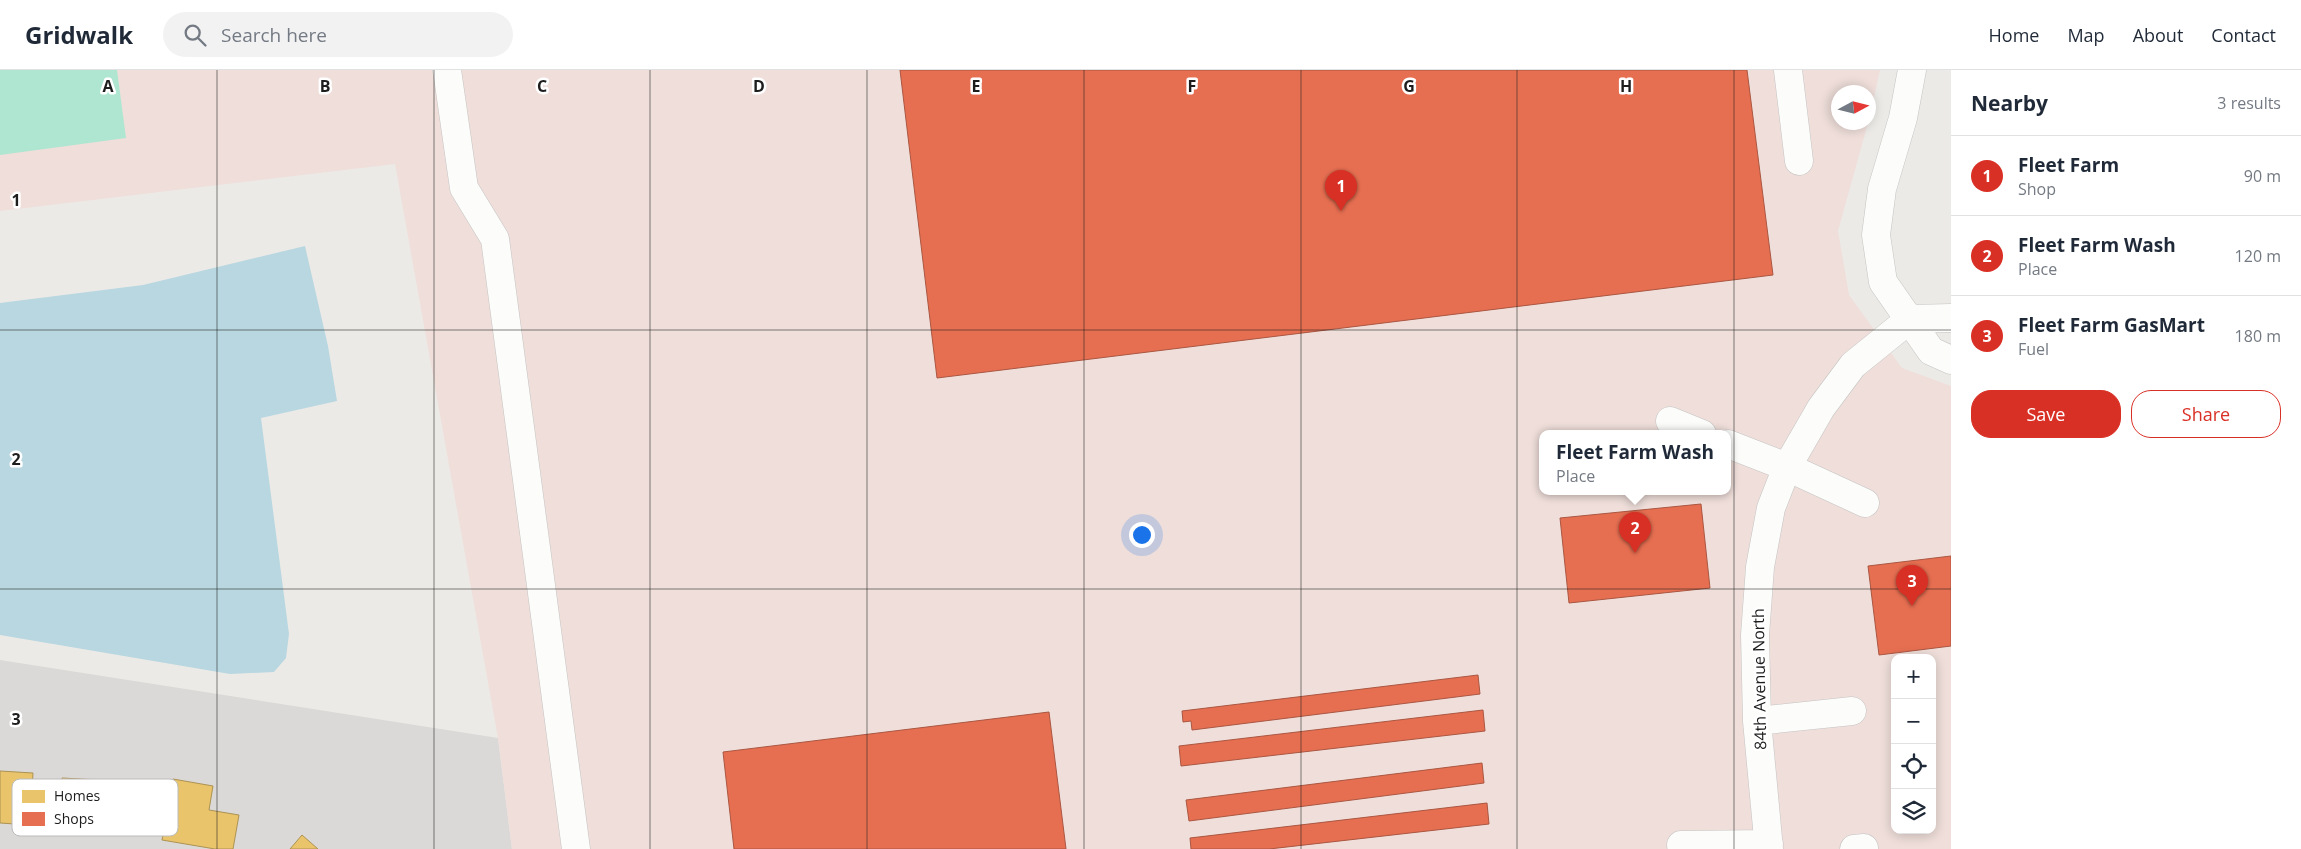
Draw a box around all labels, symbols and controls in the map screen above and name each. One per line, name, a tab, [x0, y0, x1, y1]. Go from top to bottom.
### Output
search box	[163, 12, 513, 57]
text: Gridwalk	[25, 18, 133, 51]
icon: search	[181, 21, 209, 49]
text: Search here	[221, 22, 327, 48]
text: Home	[1989, 23, 2039, 47]
text: Map	[2067, 23, 2105, 47]
text: About	[2133, 23, 2183, 47]
text: Contact	[2211, 23, 2276, 47]
text: A	[102, 75, 114, 97]
text: B	[320, 75, 330, 97]
text: C	[537, 75, 547, 97]
text: D	[753, 75, 765, 97]
text: E	[972, 75, 981, 97]
text: F	[1188, 75, 1196, 97]
text: G	[1403, 75, 1415, 97]
text: H	[1620, 75, 1632, 97]
north arrow	[1831, 85, 1876, 130]
text: Nearby	[1971, 89, 2048, 117]
text: 3 results	[2217, 92, 2281, 114]
text: Fleet Farm	[2018, 152, 2119, 178]
text: 1	[1982, 165, 1992, 187]
text: 90 m	[2244, 165, 2281, 187]
pin: 1	[1325, 170, 1357, 211]
text: Shop	[2018, 178, 2056, 200]
text: 1	[11, 189, 21, 211]
text: Fleet Farm Wash	[2018, 232, 2176, 258]
text: 2	[1982, 245, 1992, 267]
text: 120 m	[2235, 245, 2281, 267]
text: Place	[2018, 258, 2057, 280]
text: Fleet Farm GasMart	[2018, 312, 2205, 338]
text: 3	[1982, 325, 1992, 347]
text: 180 m	[2235, 325, 2281, 347]
text: Fuel	[2018, 338, 2049, 360]
button: Save	[1971, 390, 2121, 438]
button: Share	[2131, 390, 2281, 438]
popup	[1539, 430, 1731, 495]
text: Fleet Farm Wash	[1556, 439, 1714, 465]
text: 2	[11, 448, 21, 470]
text: Place	[1556, 465, 1595, 487]
pin: 2	[1619, 512, 1651, 553]
your location	[1129, 522, 1155, 548]
pin: 3	[1896, 565, 1928, 606]
street label: 84th Avenue North	[1747, 608, 1771, 750]
map controls	[1891, 654, 1936, 834]
button: +	[1891, 654, 1936, 699]
button: −	[1891, 699, 1936, 744]
text: 3	[11, 708, 21, 730]
button: locate	[1891, 744, 1936, 789]
legend	[12, 779, 178, 836]
text: Homes	[54, 786, 101, 805]
button: layers	[1891, 789, 1936, 834]
text: Shops	[54, 809, 94, 828]

